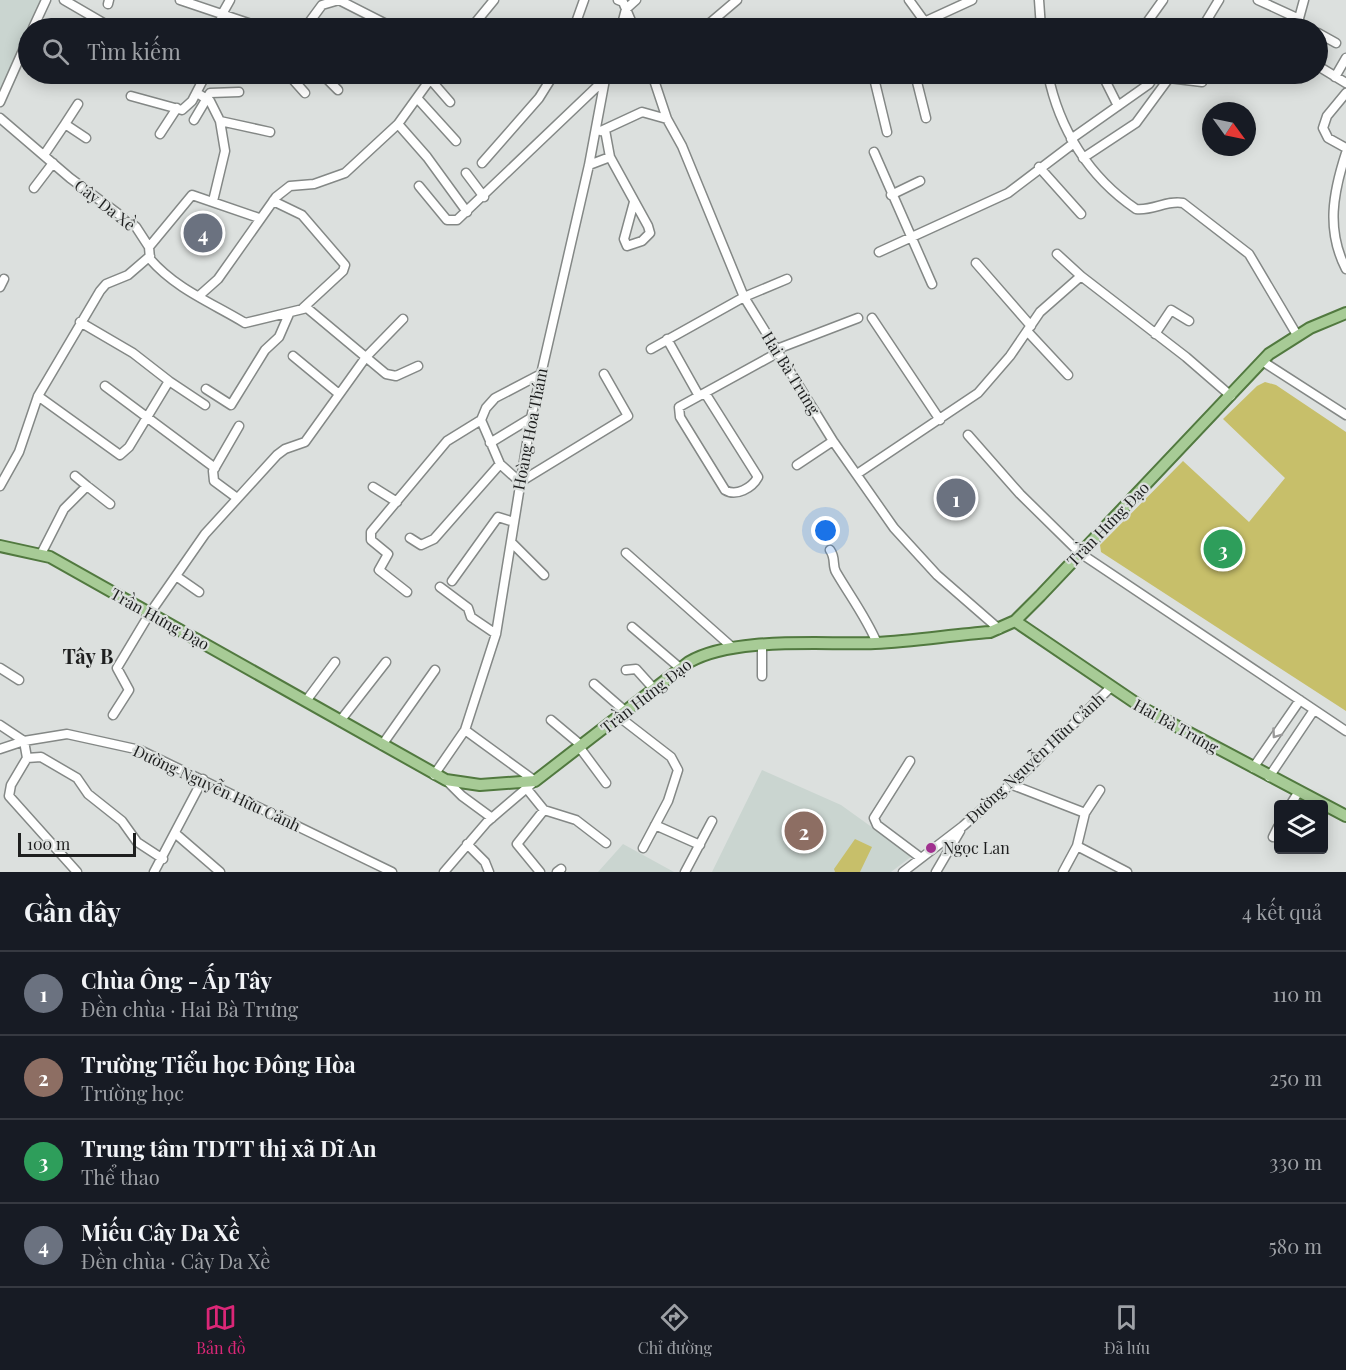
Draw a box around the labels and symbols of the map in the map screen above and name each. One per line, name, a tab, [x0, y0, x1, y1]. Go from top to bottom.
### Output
north arrow	[1202, 102, 1256, 156]
street label: Cây Da Xề	[71, 173, 141, 235]
pin: 4	[184, 210, 222, 256]
street label: Hai Bà Trưng	[758, 327, 826, 419]
street label: Hoàng Hoa Thám	[507, 366, 552, 492]
street label: Trần Hưng Đạo	[1060, 475, 1154, 570]
pin: 1	[936, 476, 976, 520]
your location	[811, 516, 840, 545]
pin: 3	[1204, 526, 1242, 572]
street label: Trần Hưng Đạo	[107, 581, 215, 654]
district label: Tây B	[63, 642, 113, 669]
street label: Trần Hưng Đạo	[595, 652, 696, 738]
street label: Đường Nguyễn Hữu Cảnh	[961, 687, 1109, 827]
street label: Hai Bà Trưng	[1130, 694, 1223, 758]
one-way arrow	[1272, 727, 1283, 738]
street label: Đường Nguyễn Hữu Cảnh	[130, 740, 305, 836]
pin: 2	[784, 808, 824, 854]
scale bar	[18, 830, 136, 858]
place label: Ngọc Lan	[943, 837, 1010, 858]
marker: Ngọc Lan	[924, 841, 938, 855]

